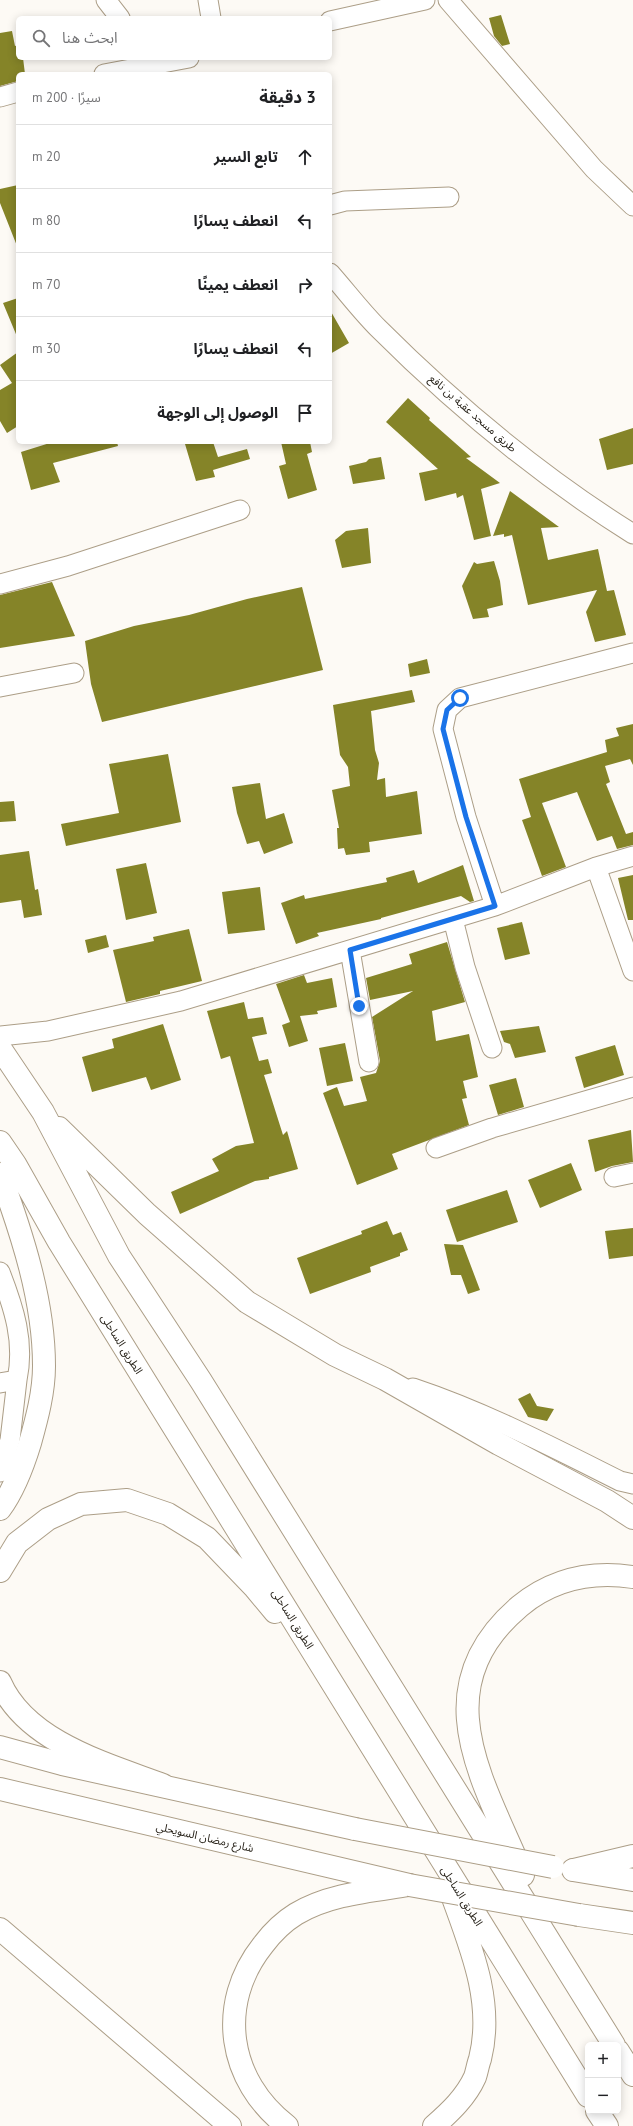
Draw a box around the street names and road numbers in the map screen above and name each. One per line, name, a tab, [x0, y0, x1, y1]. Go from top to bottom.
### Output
street label: طريق مسجد عقبة بن نافع	[426, 371, 520, 456]
street label: الطريق الساحلى	[98, 1311, 146, 1377]
street label: الطريق الساحلى	[269, 1586, 317, 1652]
street label: شارع رمضان السويحلي	[154, 1819, 255, 1858]
street label: الطريق الساحلى	[438, 1863, 486, 1929]

